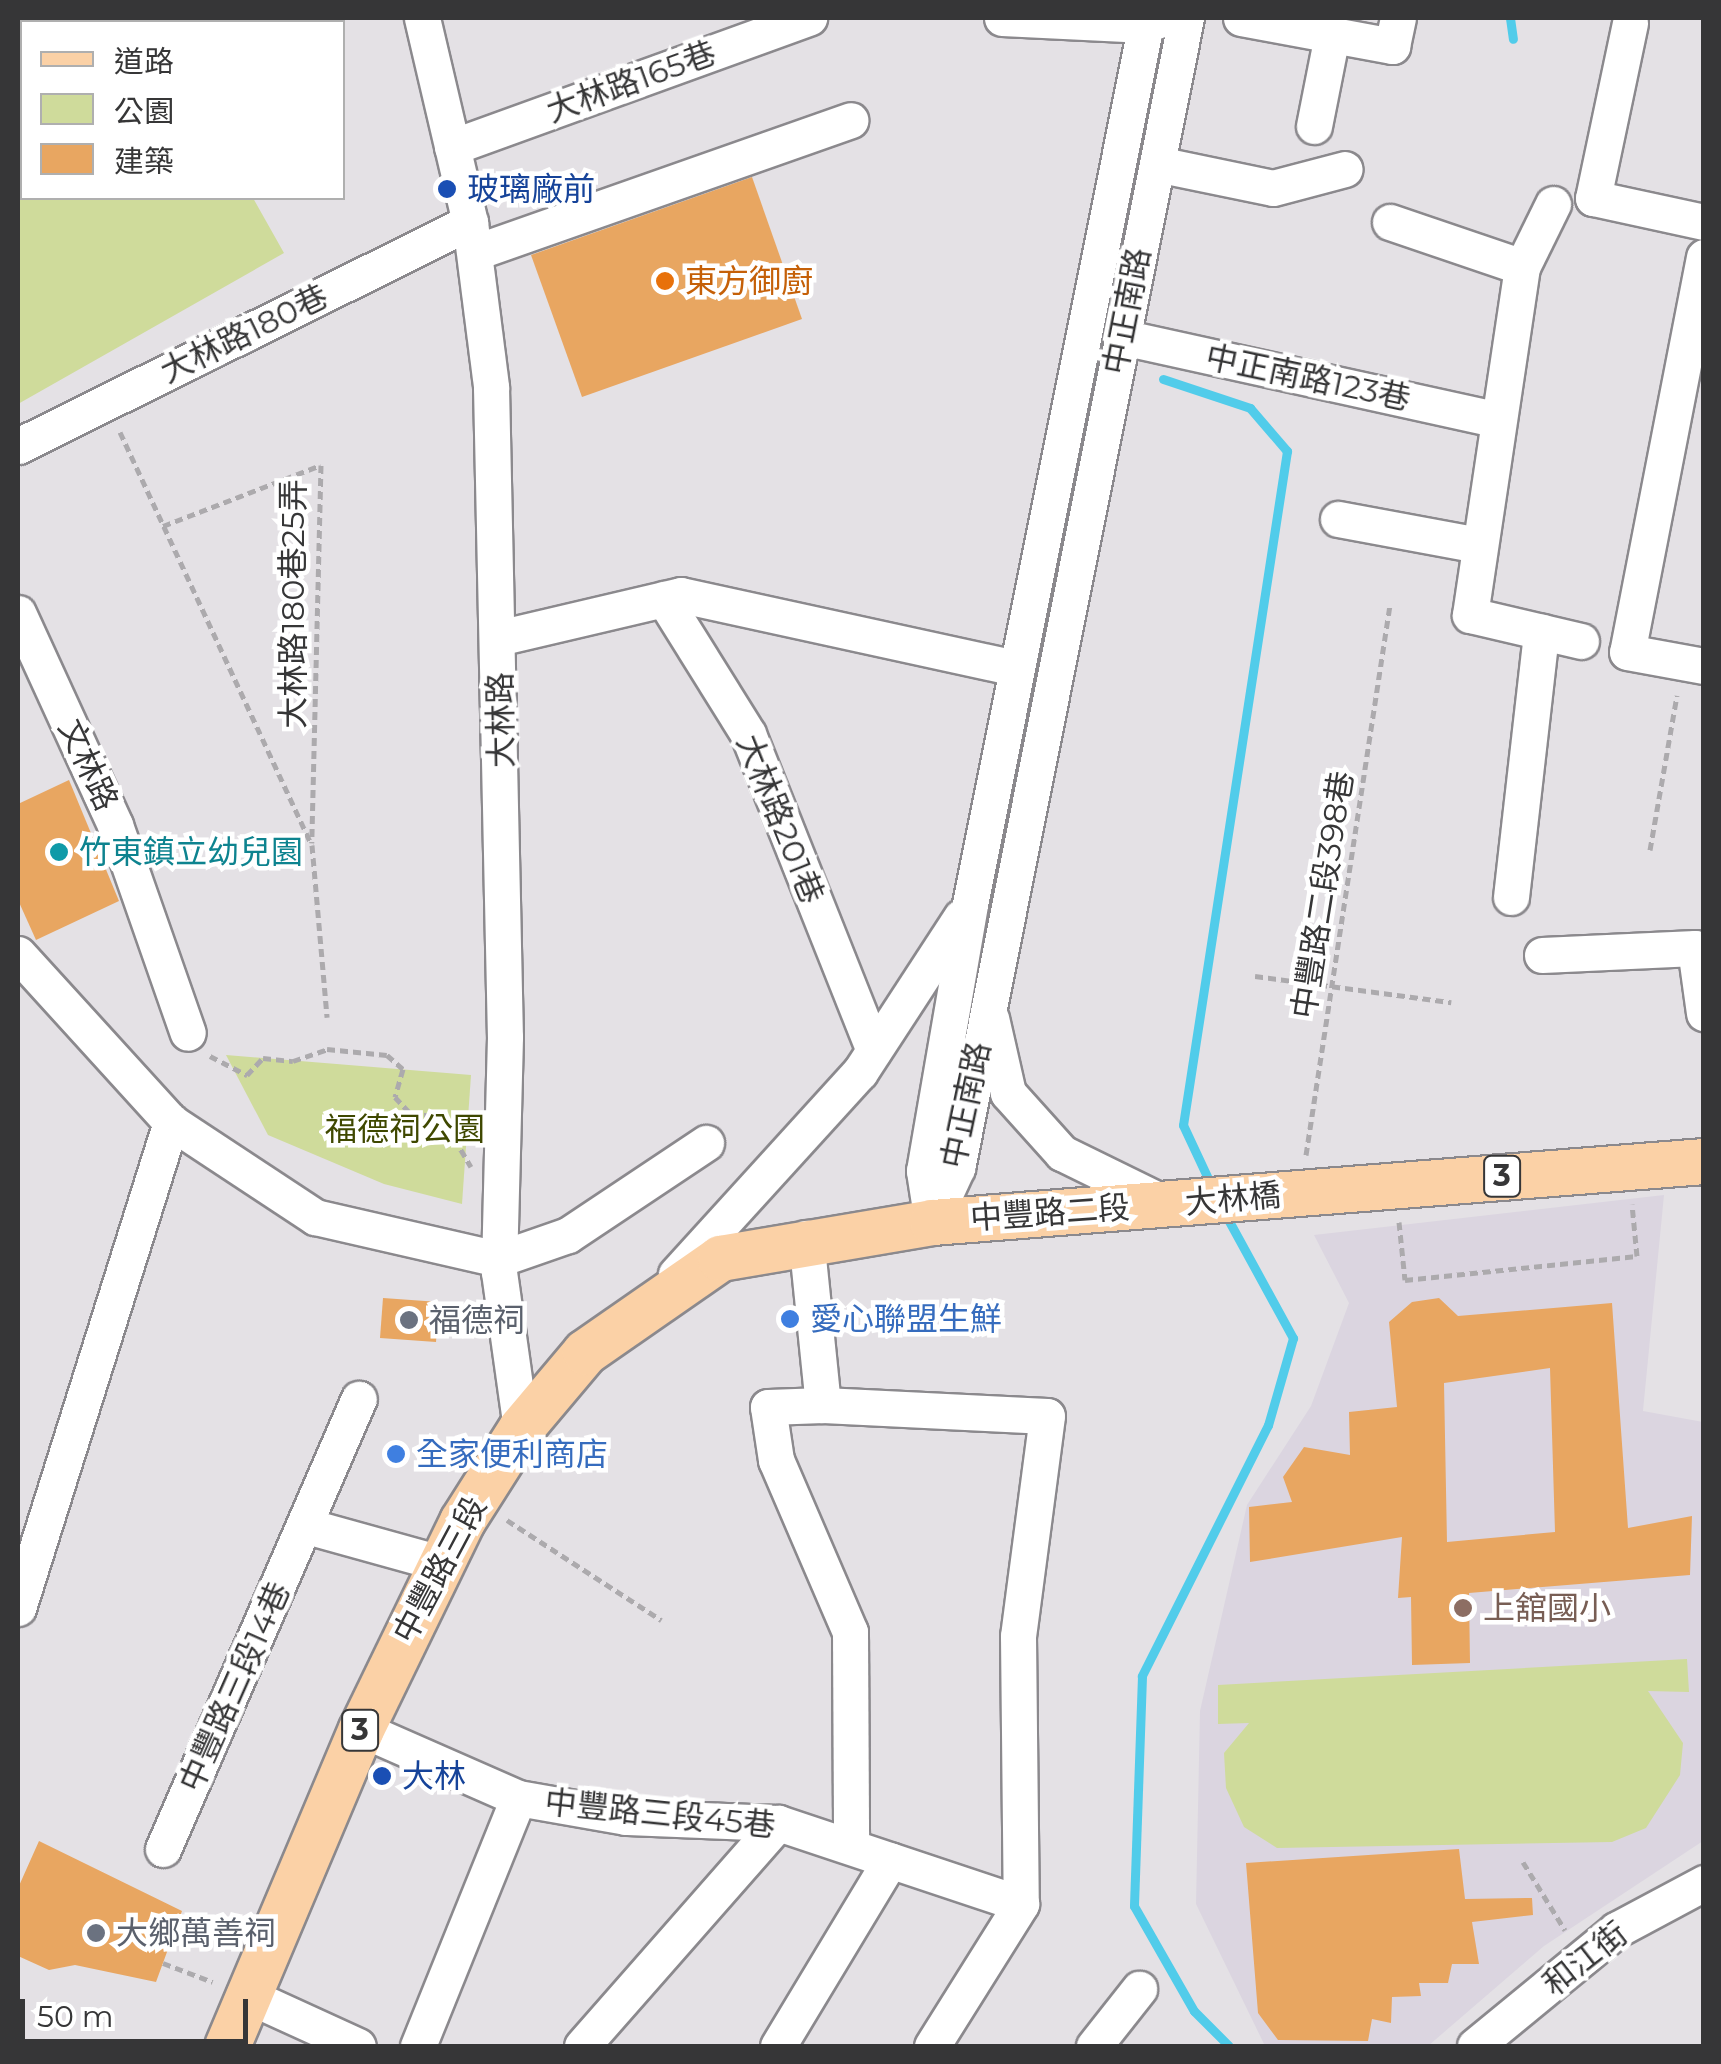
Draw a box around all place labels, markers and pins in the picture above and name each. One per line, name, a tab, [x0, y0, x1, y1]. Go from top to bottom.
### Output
place label: 玻璃廠前	[467, 170, 595, 208]
marker: 玻璃廠前	[436, 178, 458, 200]
place label: 東方御廚	[685, 262, 813, 300]
marker: 東方御廚	[654, 270, 676, 292]
place label: 竹東鎮立幼兒園	[79, 833, 303, 871]
marker: 竹東鎮立幼兒園	[48, 841, 70, 863]
place label: 愛心聯盟生鮮	[810, 1300, 1002, 1338]
place label: 福德祠	[429, 1301, 525, 1339]
marker: 愛心聯盟生鮮	[779, 1308, 801, 1330]
marker: 福德祠	[398, 1309, 420, 1331]
place label: 全家便利商店	[416, 1435, 608, 1473]
marker: 全家便利商店	[385, 1443, 407, 1465]
place label: 上舘國小	[1483, 1589, 1611, 1627]
marker: 上舘國小	[1452, 1597, 1474, 1619]
place label: 大林	[402, 1757, 466, 1795]
marker: 大林	[371, 1765, 393, 1787]
place label: 大鄉萬善祠	[116, 1914, 276, 1952]
marker: 大鄉萬善祠	[85, 1922, 107, 1944]

